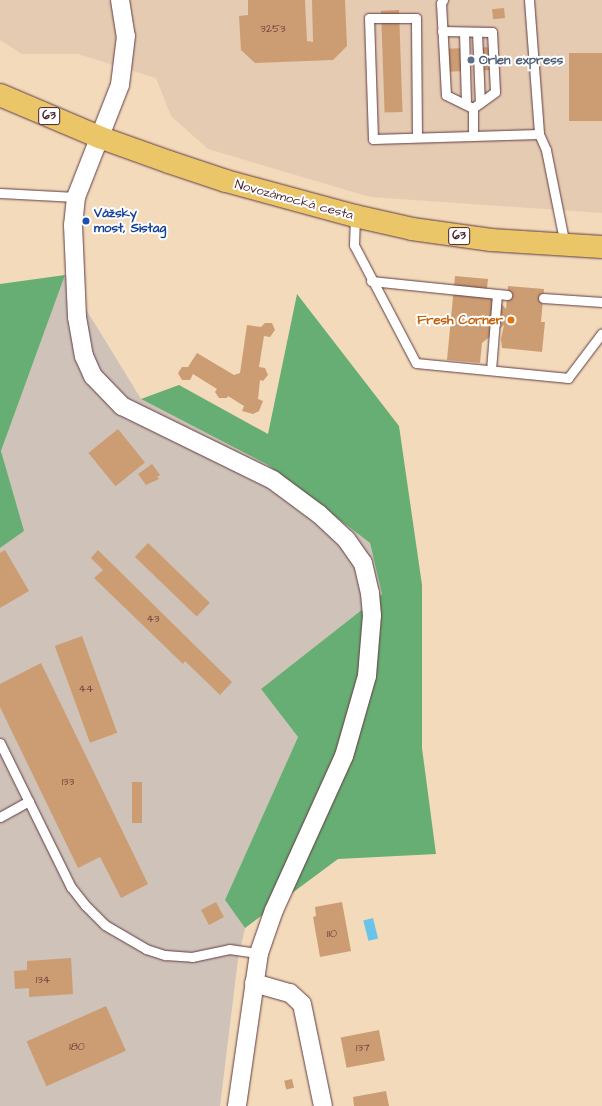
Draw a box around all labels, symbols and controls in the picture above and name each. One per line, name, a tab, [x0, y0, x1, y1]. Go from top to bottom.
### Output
house number: 3253	[260, 22, 286, 36]
place label: Orlen express	[479, 52, 563, 68]
marker: Orlen express	[466, 55, 476, 65]
road number: 63	[38, 106, 60, 126]
street label: Novozámocká cesta	[233, 177, 355, 223]
place label: Vážsky most, Sistag	[94, 206, 166, 237]
marker: Vážsky most, Sistag	[81, 216, 91, 226]
road number: 63	[448, 226, 470, 246]
place label: Fresh Corner	[417, 312, 503, 328]
marker: Fresh Corner	[506, 315, 516, 325]
house number: 43	[146, 612, 160, 626]
house number: 44	[79, 682, 93, 696]
house number: 133	[62, 775, 74, 789]
house number: 110	[327, 927, 337, 941]
house number: 134	[36, 973, 50, 987]
house number: 180	[69, 1040, 85, 1054]
house number: 137	[356, 1041, 370, 1055]

